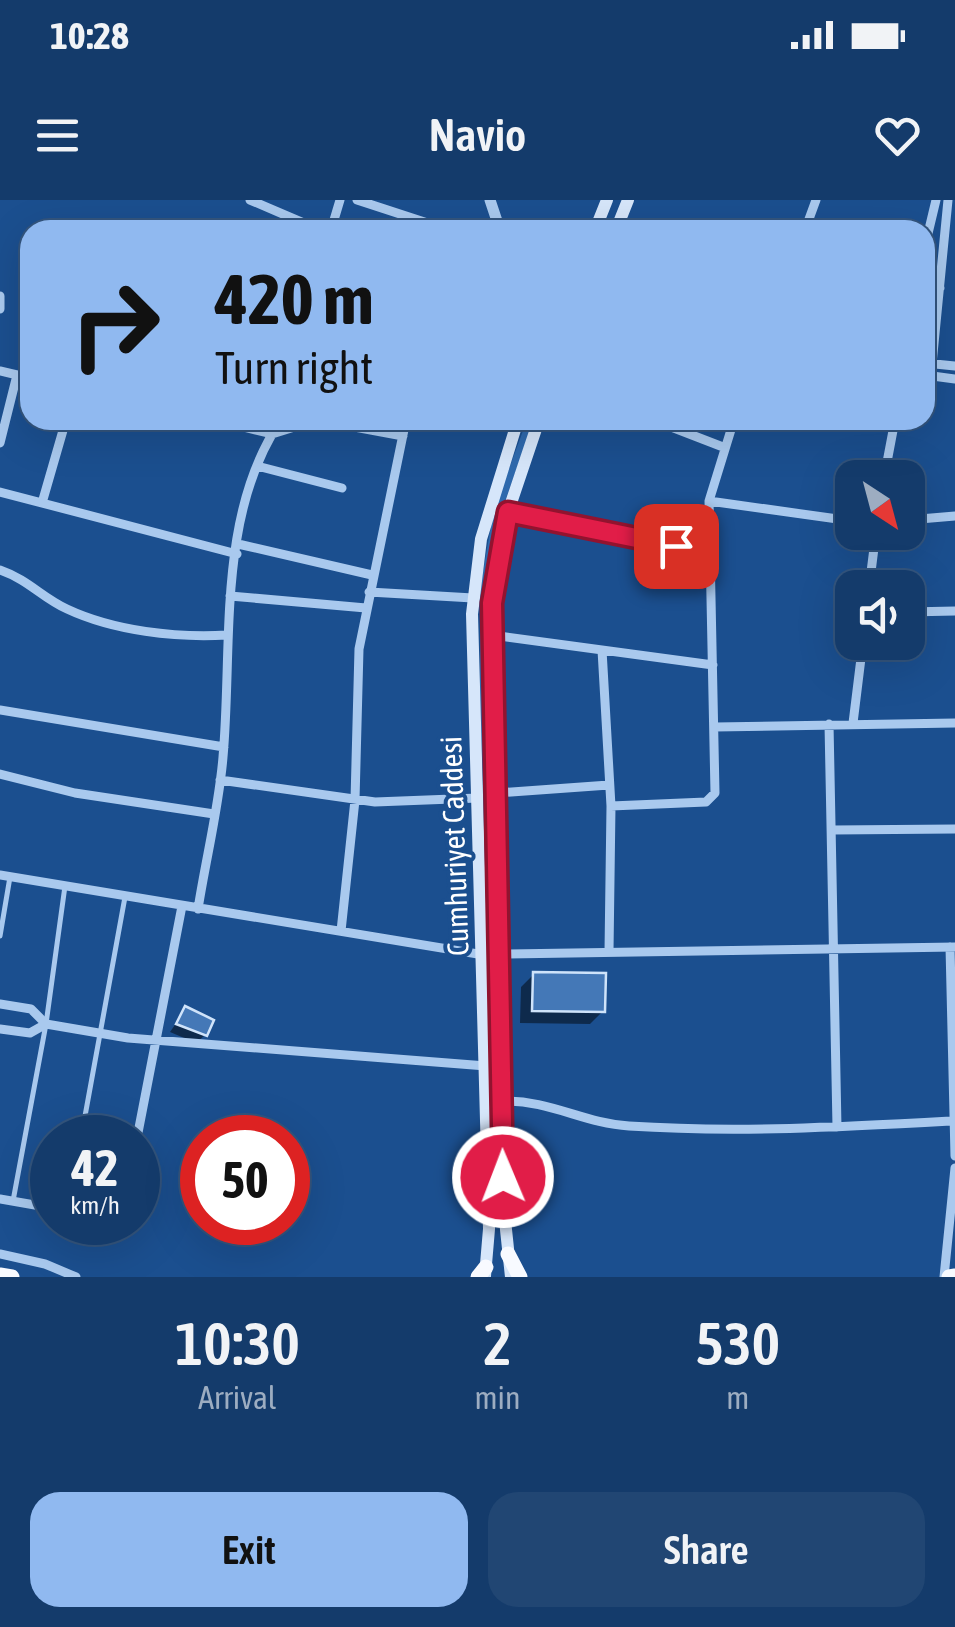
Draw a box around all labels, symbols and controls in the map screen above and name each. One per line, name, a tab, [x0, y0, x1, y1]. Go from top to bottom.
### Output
text: 10:28	[50, 14, 129, 57]
icon: menu	[30, 108, 85, 163]
icon: heart	[870, 108, 925, 163]
text: Navio	[429, 109, 526, 161]
text: 420 m	[215, 259, 374, 339]
icon: right	[50, 260, 180, 390]
text: Turn right	[215, 342, 373, 394]
north arrow	[835, 460, 925, 550]
map controls	[835, 460, 925, 660]
pin	[634, 504, 719, 589]
icon: arrive	[649, 519, 704, 574]
button: sound	[835, 570, 925, 660]
street label: Cumhuriyet Caddesi	[433, 736, 475, 956]
speed limit sign: 50	[180, 1115, 310, 1245]
position arrow	[451, 1125, 555, 1229]
text: 42	[71, 1139, 118, 1197]
text: km/h	[70, 1191, 120, 1219]
text: 10:30	[175, 1309, 300, 1378]
text: 2	[483, 1309, 512, 1378]
text: 530	[695, 1309, 780, 1378]
text: Arrival	[198, 1379, 276, 1416]
text: min	[475, 1379, 520, 1416]
text: m	[726, 1379, 749, 1416]
button: Exit	[30, 1492, 468, 1607]
button: Share	[488, 1492, 925, 1607]

